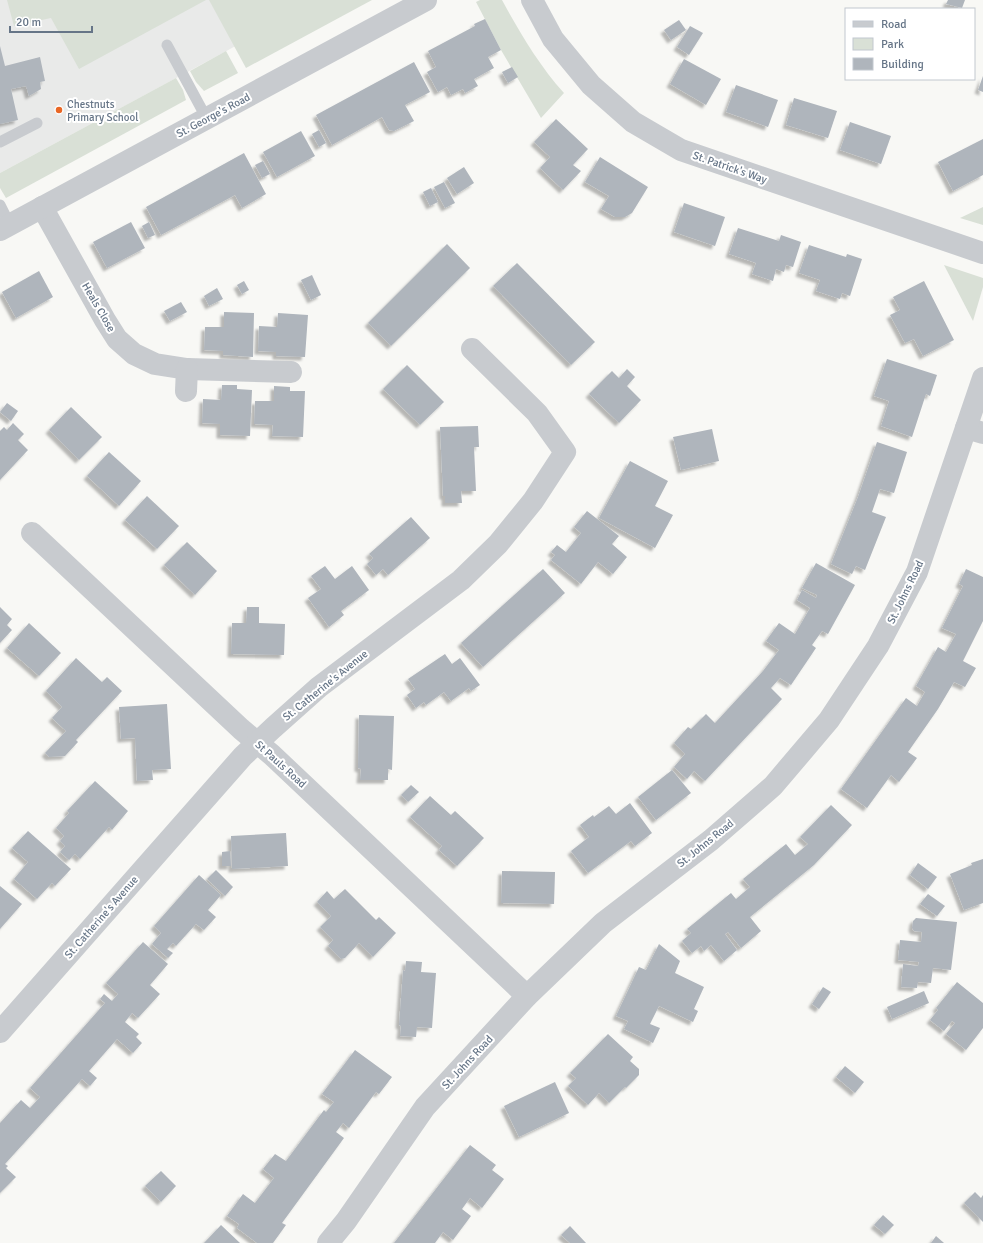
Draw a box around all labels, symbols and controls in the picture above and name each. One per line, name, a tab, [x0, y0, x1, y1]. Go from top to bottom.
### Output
scale bar	[10, 8, 92, 34]
legend	[845, 8, 975, 80]
text: 20 m	[16, 15, 41, 30]
text: Road	[881, 17, 907, 32]
text: Park	[881, 37, 904, 52]
text: Building	[881, 57, 924, 72]
street label: St. George's Road	[174, 90, 253, 140]
place label: Chestnuts Primary School	[67, 98, 138, 124]
marker: Chestnuts Primary School	[54, 105, 64, 115]
street label: St. Patrick's Way	[691, 149, 769, 187]
street label: Heals Close	[79, 280, 118, 334]
street label: St. Johns Road	[885, 558, 926, 626]
street label: St. Catherine's Avenue	[280, 647, 370, 724]
street label: St Pauls Road	[253, 738, 309, 791]
street label: St. Johns Road	[675, 817, 736, 870]
street label: St. Catherine's Avenue	[62, 873, 141, 961]
street label: St. Johns Road	[439, 1033, 496, 1092]

